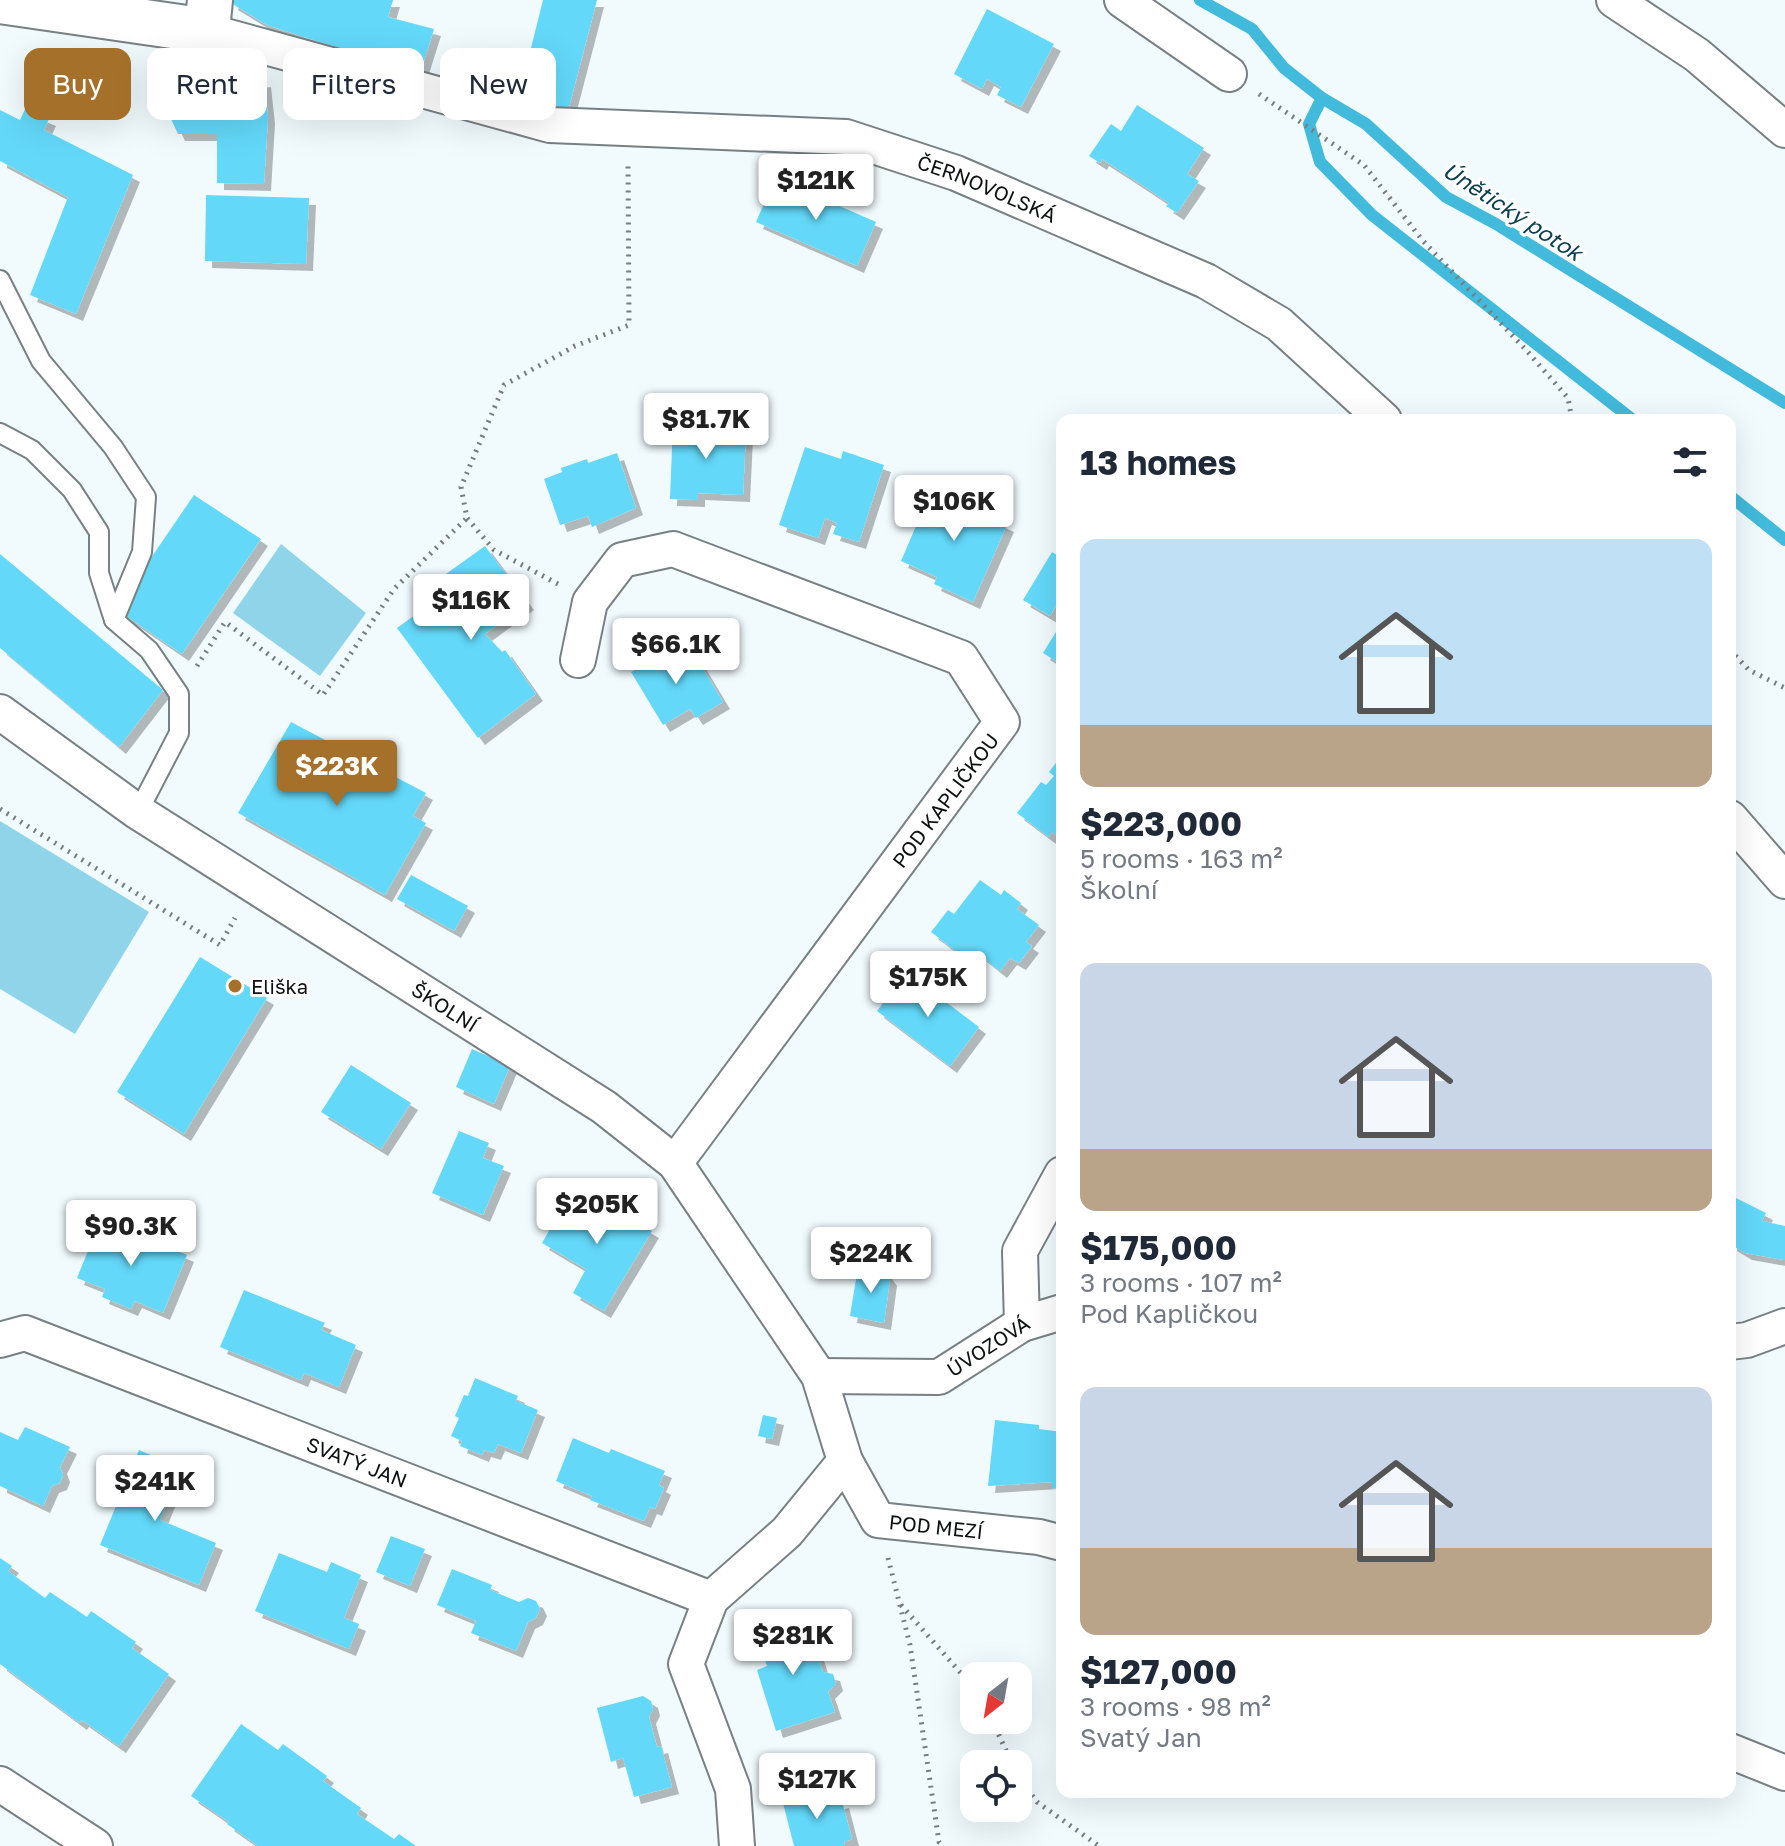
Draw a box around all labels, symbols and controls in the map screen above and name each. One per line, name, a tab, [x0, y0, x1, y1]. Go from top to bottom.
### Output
chip: Buy	[24, 48, 131, 120]
chip: Rent	[147, 48, 267, 120]
chip: Filters	[283, 48, 424, 120]
chip: New	[440, 48, 556, 120]
street label: ČERNOVOLSKÁ	[914, 149, 1060, 227]
pin: $121K	[760, 154, 872, 222]
water label: Únětický potok	[1438, 156, 1590, 267]
text: $121K	[777, 164, 855, 195]
pin: $81.7K	[641, 393, 771, 461]
text: $81.7K	[662, 403, 750, 434]
icon: filters	[1668, 440, 1712, 484]
text: 13 homes	[1080, 442, 1237, 482]
pin: $106K	[898, 475, 1010, 543]
text: $106K	[912, 485, 996, 516]
pin: $116K	[415, 574, 527, 642]
text: $116K	[431, 584, 511, 615]
icon: home	[1324, 591, 1468, 735]
pin: $66.1K	[611, 618, 741, 686]
text: $66.1K	[630, 628, 722, 659]
street label: POD KAPLIČKOU	[887, 728, 1003, 872]
pin: $223K	[281, 740, 393, 808]
text: $223K	[295, 750, 379, 781]
text: $223,000	[1080, 803, 1242, 843]
text: 5 rooms · 163 m²	[1080, 843, 1283, 874]
text: Školní	[1080, 874, 1158, 905]
pin: $175K	[872, 951, 984, 1019]
text: $175K	[888, 961, 968, 992]
place label: Eliška	[251, 974, 308, 998]
marker: Eliška	[226, 977, 244, 995]
street label: ŠKOLNÍ	[408, 977, 483, 1037]
icon: home	[1324, 1015, 1468, 1159]
pin: $205K	[541, 1178, 653, 1246]
text: $205K	[555, 1188, 639, 1219]
pin: $90.3K	[66, 1200, 196, 1268]
text: $90.3K	[84, 1210, 178, 1241]
pin: $224K	[815, 1227, 927, 1295]
text: $175,000	[1080, 1227, 1237, 1267]
text: $224K	[829, 1237, 913, 1268]
text: 3 rooms · 107 m²	[1080, 1267, 1282, 1298]
text: Pod Kapličkou	[1080, 1298, 1258, 1329]
street label: ÚVOZOVÁ	[942, 1311, 1034, 1381]
street label: SVATÝ JAN	[303, 1431, 411, 1492]
icon: home	[1324, 1439, 1468, 1583]
pin: $241K	[99, 1455, 211, 1523]
text: $241K	[114, 1465, 196, 1496]
street label: POD MEZÍ	[888, 1509, 985, 1543]
pin: $281K	[737, 1609, 849, 1677]
text: $281K	[752, 1619, 834, 1650]
text: $127,000	[1080, 1651, 1237, 1691]
north arrow	[960, 1662, 1032, 1734]
map controls	[960, 1662, 1032, 1822]
text: 3 rooms · 98 m²	[1080, 1691, 1271, 1722]
text: Svatý Jan	[1080, 1722, 1202, 1753]
button: locate	[960, 1750, 1032, 1822]
pin: $127K	[761, 1753, 873, 1821]
text: $127K	[777, 1763, 857, 1794]

